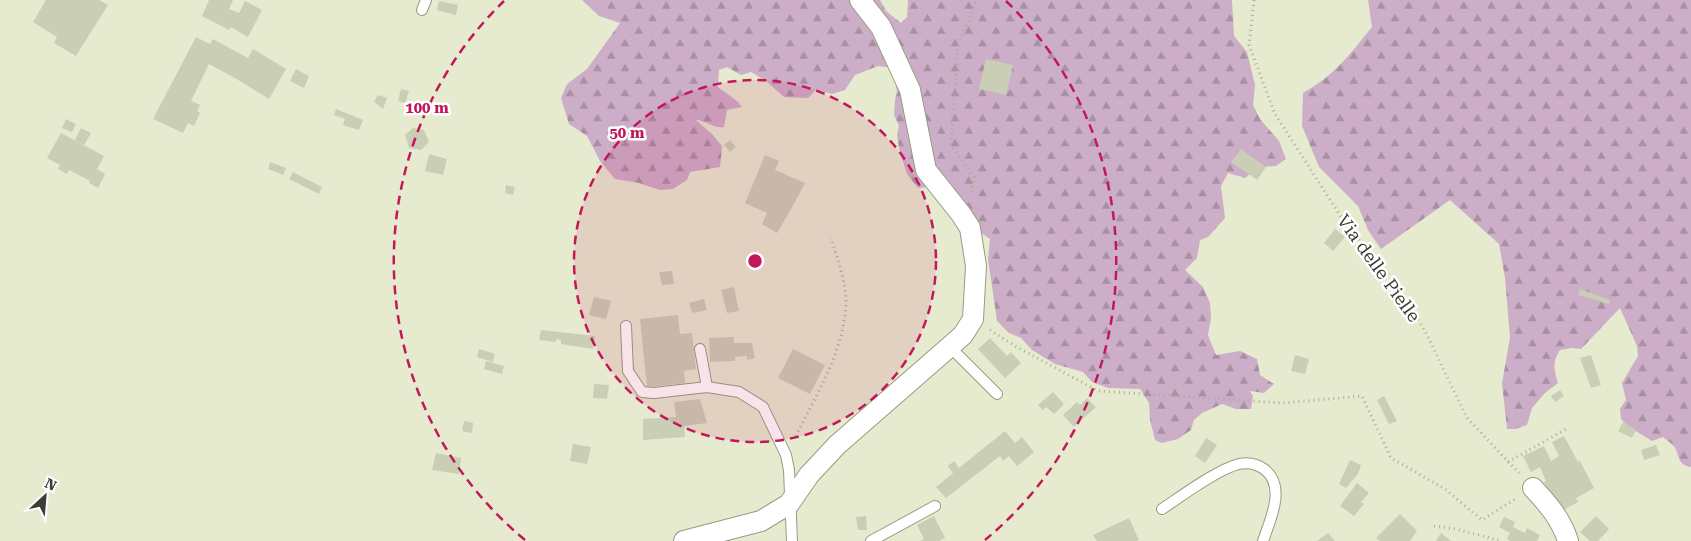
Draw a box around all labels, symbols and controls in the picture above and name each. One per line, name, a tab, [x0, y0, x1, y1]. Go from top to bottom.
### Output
text: 100 m	[405, 99, 449, 117]
text: 50 m	[609, 124, 645, 142]
street label: Via delle Pielle	[1333, 210, 1425, 326]
centre of rings	[746, 252, 764, 270]
north arrow	[20, 471, 70, 521]
text: N	[42, 475, 59, 494]

